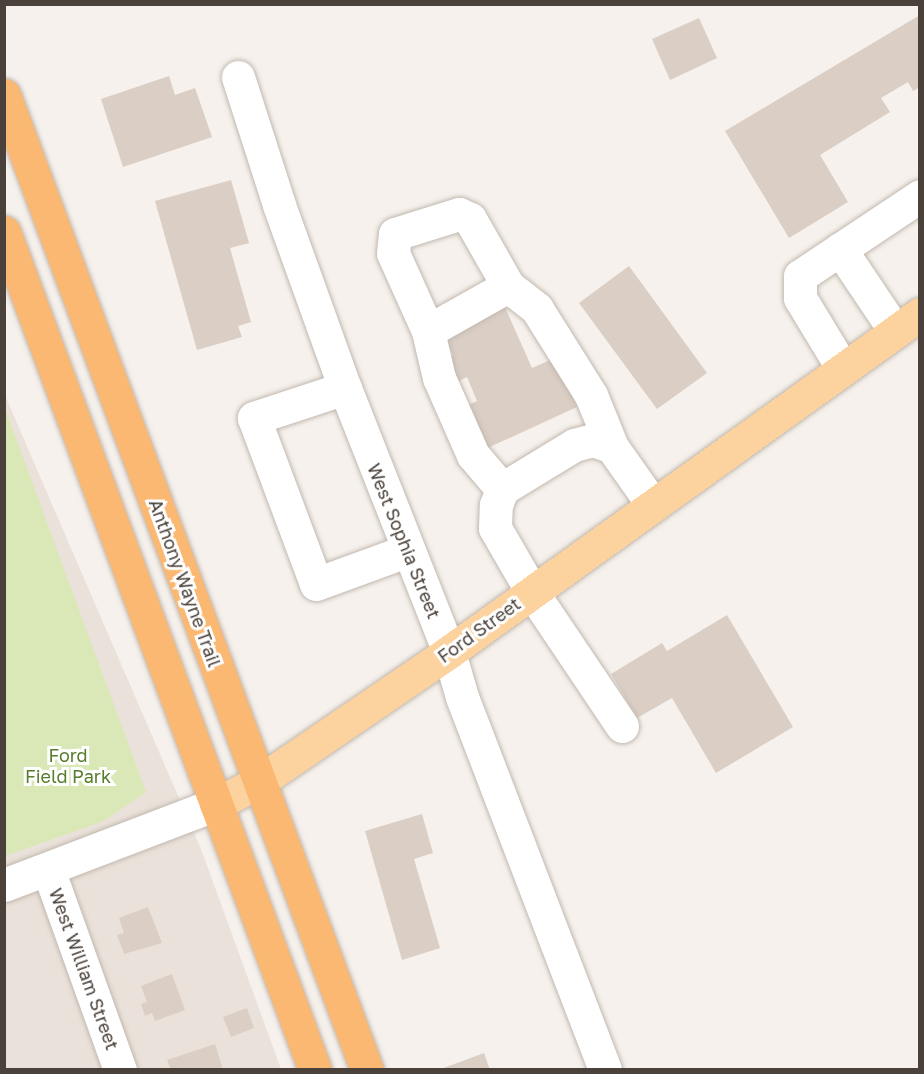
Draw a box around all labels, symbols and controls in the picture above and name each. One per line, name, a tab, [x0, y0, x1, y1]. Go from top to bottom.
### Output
street label: West Sophia Street	[363, 460, 445, 622]
street label: Anthony Wayne Trail	[145, 496, 225, 670]
street label: Ford Street	[433, 593, 525, 667]
park label: Ford Field Park	[25, 745, 111, 788]
street label: West William Street	[45, 885, 123, 1053]

